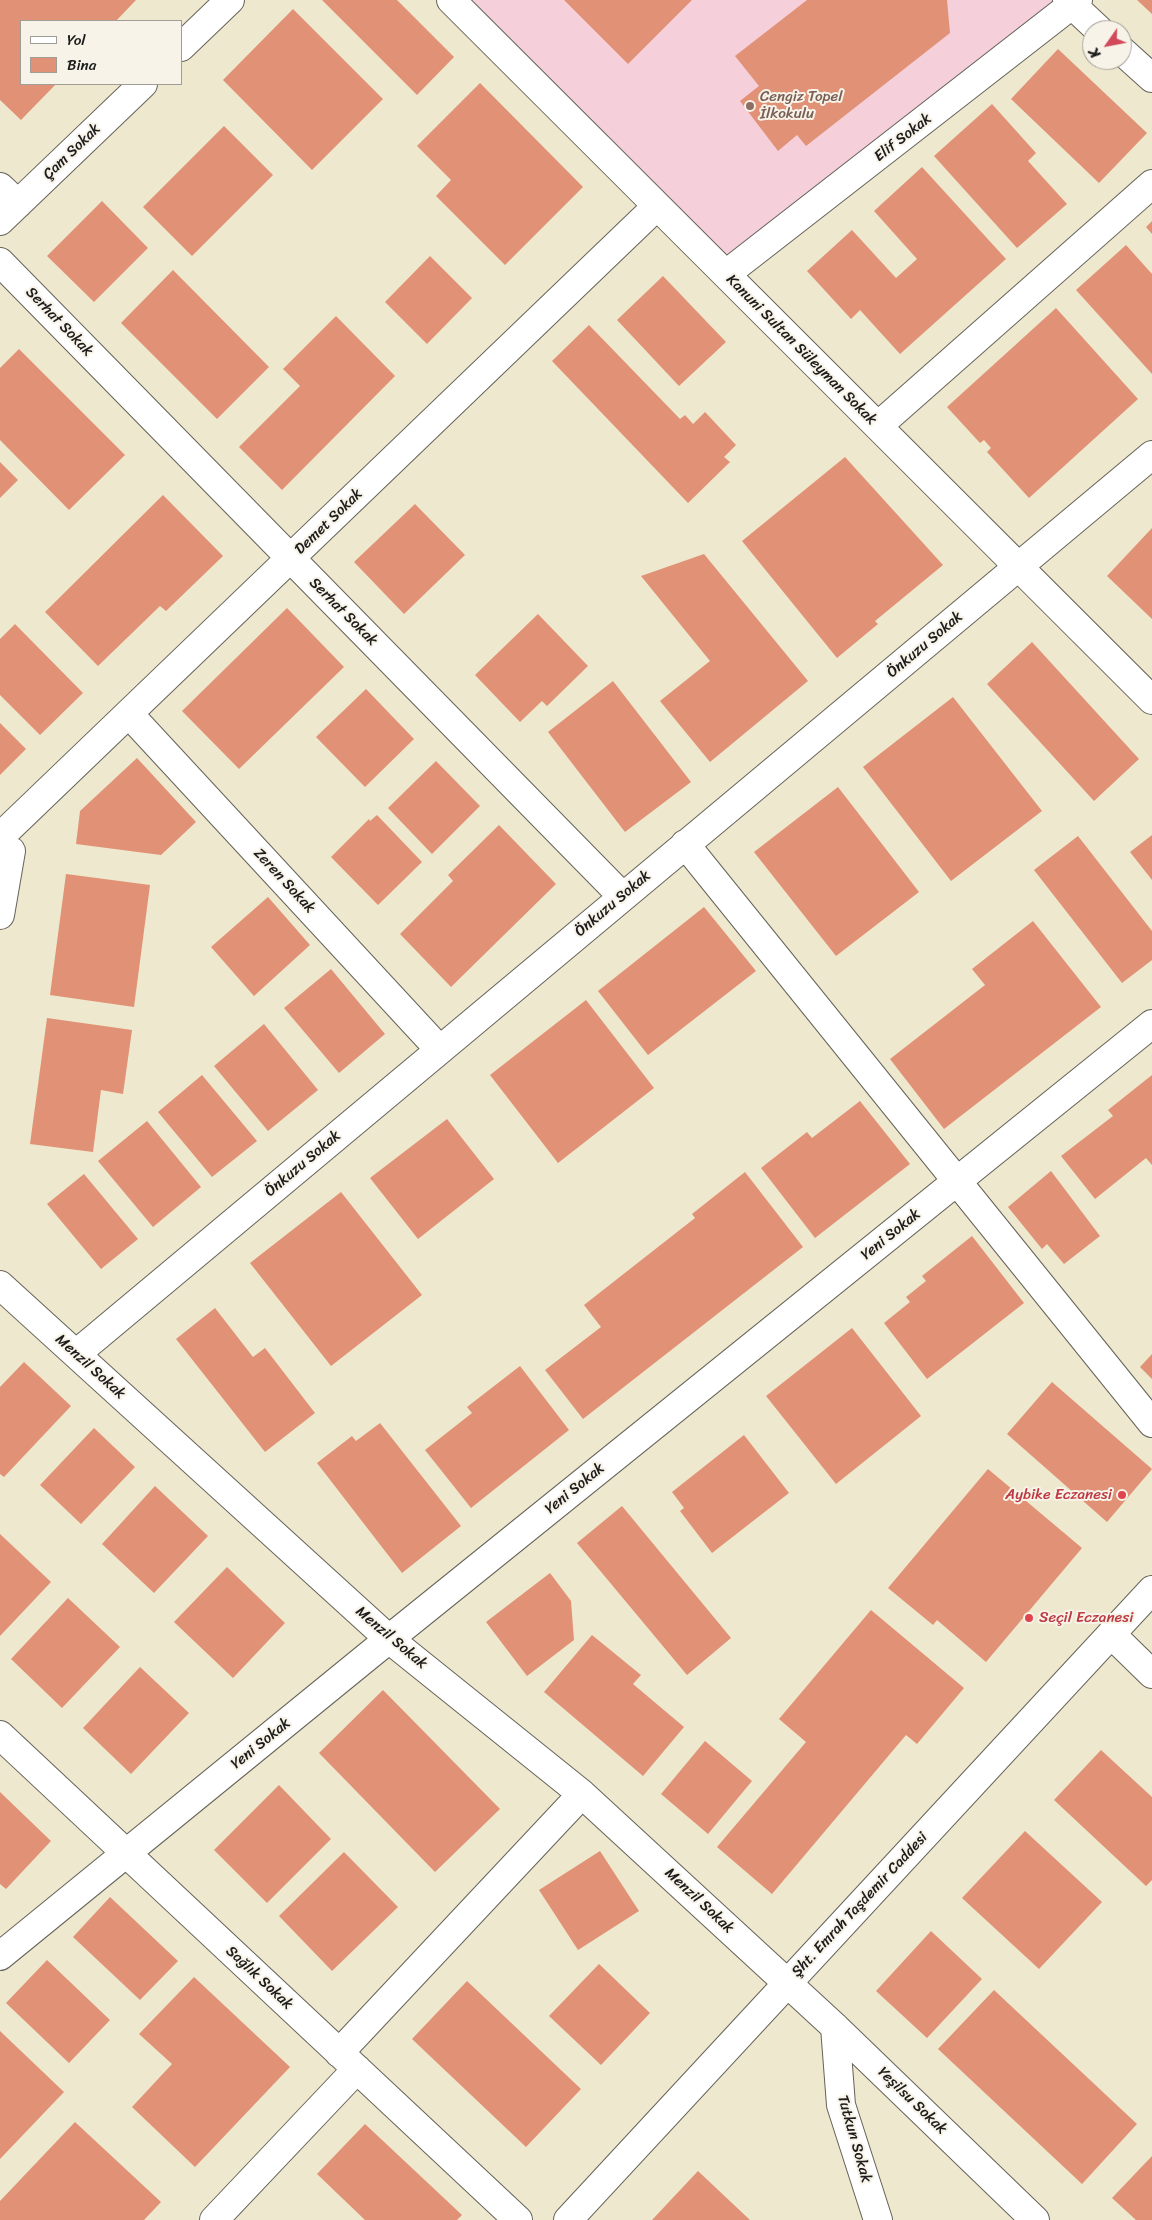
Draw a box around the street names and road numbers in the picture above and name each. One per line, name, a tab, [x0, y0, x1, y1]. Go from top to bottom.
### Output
street label: Elif Sokak	[871, 110, 935, 166]
street label: Çam Sokak	[40, 120, 104, 184]
street label: Kanuni Sultan Süleyman Sokak	[722, 271, 880, 429]
street label: Serhat Sokak	[22, 284, 96, 360]
street label: Demet Sokak	[292, 485, 366, 559]
street label: Serhat Sokak	[305, 574, 381, 650]
street label: Önkuzu Sokak	[883, 608, 967, 682]
street label: Zeren Sokak	[249, 845, 319, 917]
street label: Önkuzu Sokak	[571, 867, 655, 941]
street label: Önkuzu Sokak	[261, 1127, 345, 1201]
street label: Yeni Sokak	[858, 1206, 924, 1264]
street label: Menzil Sokak	[51, 1331, 129, 1403]
street label: Yeni Sokak	[542, 1460, 608, 1518]
street label: Menzil Sokak	[352, 1603, 430, 1673]
street label: Yeni Sokak	[228, 1715, 294, 1773]
street label: Şht. Emrah Taşdemir Caddesi	[788, 1829, 932, 1981]
street label: Menzil Sokak	[661, 1864, 737, 1938]
street label: Sağlık Sokak	[222, 1942, 296, 2014]
street label: Yeşilsu Sokak	[874, 2064, 950, 2138]
street label: Tutkun Sokak	[833, 2093, 875, 2185]

